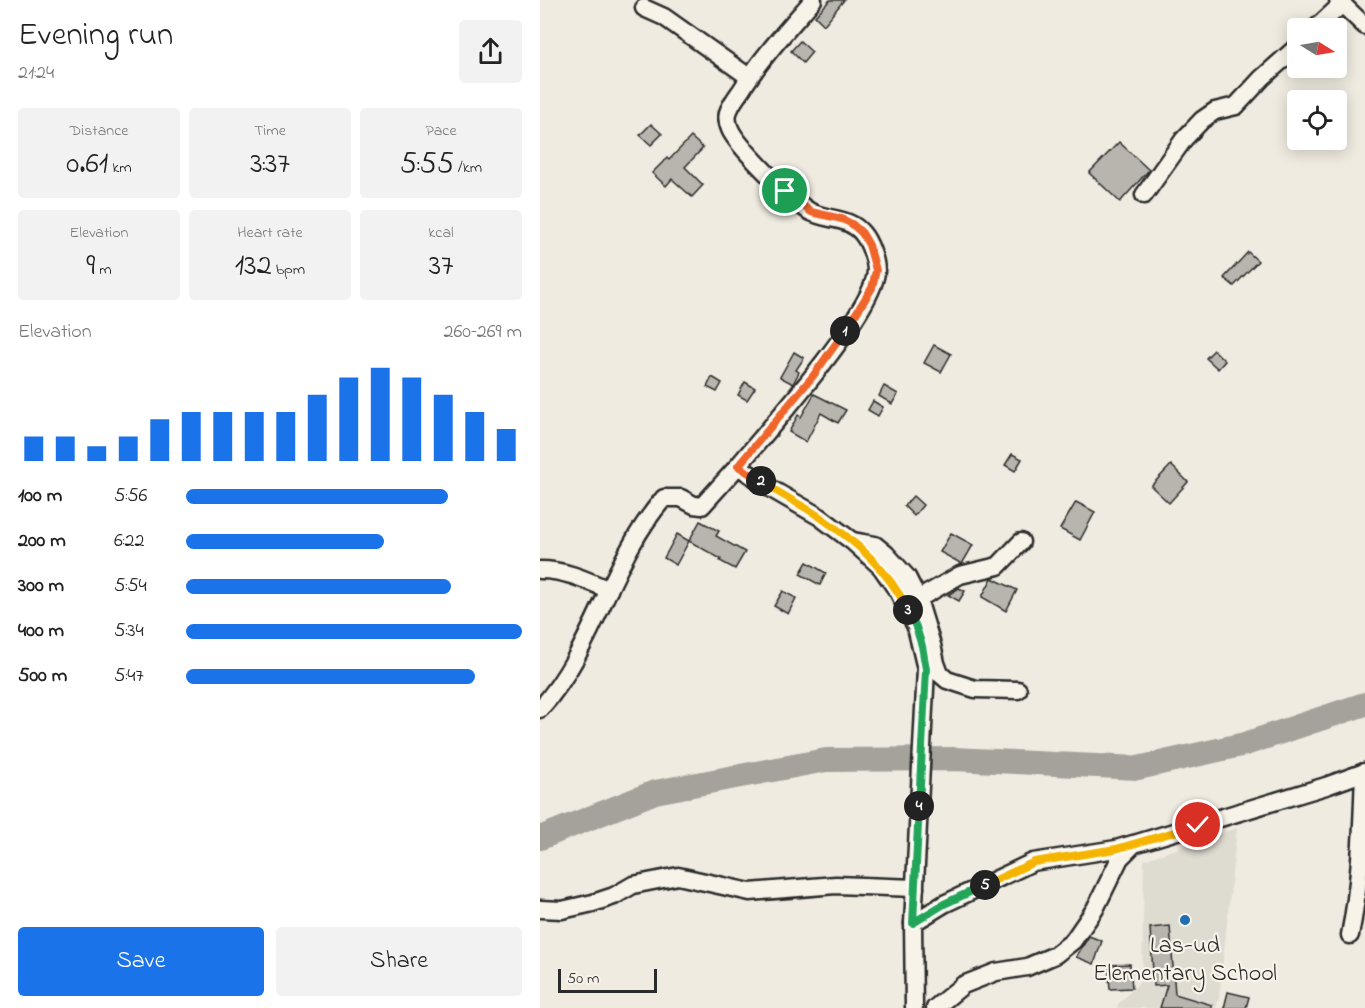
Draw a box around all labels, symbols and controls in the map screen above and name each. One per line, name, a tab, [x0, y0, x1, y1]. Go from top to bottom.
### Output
text: Evening run	[18, 12, 173, 60]
north arrow	[1287, 18, 1347, 78]
map controls	[1287, 18, 1347, 150]
button: share	[459, 20, 522, 83]
text: 21:24	[18, 59, 54, 88]
button: locate	[1287, 90, 1347, 150]
text: Distance	[70, 119, 128, 143]
text: Time	[254, 119, 286, 143]
text: Pace	[425, 119, 457, 143]
text: 0.61	[66, 143, 108, 187]
text: 3:37	[250, 143, 290, 187]
text: 5:55	[400, 143, 454, 187]
text: km	[108, 156, 132, 180]
text: /km	[454, 156, 482, 180]
pin	[759, 165, 810, 216]
icon: arrive	[768, 174, 801, 207]
text: Elevation	[70, 221, 128, 245]
text: Heart rate	[237, 221, 303, 245]
text: kcal	[428, 221, 454, 245]
text: 9	[86, 245, 95, 289]
text: 132	[235, 245, 272, 289]
text: 37	[429, 245, 453, 289]
text: m	[95, 258, 112, 282]
text: bpm	[272, 258, 305, 282]
pin: 1	[830, 316, 860, 346]
text: Elevation	[18, 318, 92, 347]
text: 260–269 m	[444, 318, 522, 347]
text: 1	[842, 319, 848, 343]
pin: 2	[746, 466, 776, 496]
text: 2	[757, 469, 765, 493]
text: 100 m	[18, 482, 62, 511]
text: 5:56	[114, 482, 147, 511]
text: 200 m	[18, 527, 66, 556]
text: 6:22	[114, 527, 144, 556]
text: 300 m	[18, 572, 64, 601]
text: 5:54	[114, 572, 147, 601]
pin: 3	[893, 595, 923, 625]
text: 3	[905, 598, 911, 622]
text: 400 m	[18, 617, 64, 646]
text: 5:34	[114, 617, 144, 646]
text: 500 m	[18, 662, 67, 691]
text: 5:47	[114, 662, 144, 691]
pin: 4	[904, 791, 934, 821]
text: 4	[916, 794, 922, 818]
pin	[1172, 799, 1223, 850]
icon: check	[1181, 808, 1214, 841]
pin: 5	[970, 870, 1000, 900]
text: 5	[980, 873, 990, 897]
marker: Las-ud Elementary School	[1178, 913, 1192, 927]
button: Save	[18, 927, 264, 996]
button: Share	[276, 927, 522, 996]
place label: Las-ud Elementary School	[1093, 929, 1277, 993]
scale bar	[558, 966, 657, 994]
text: 50 m	[567, 967, 599, 991]

